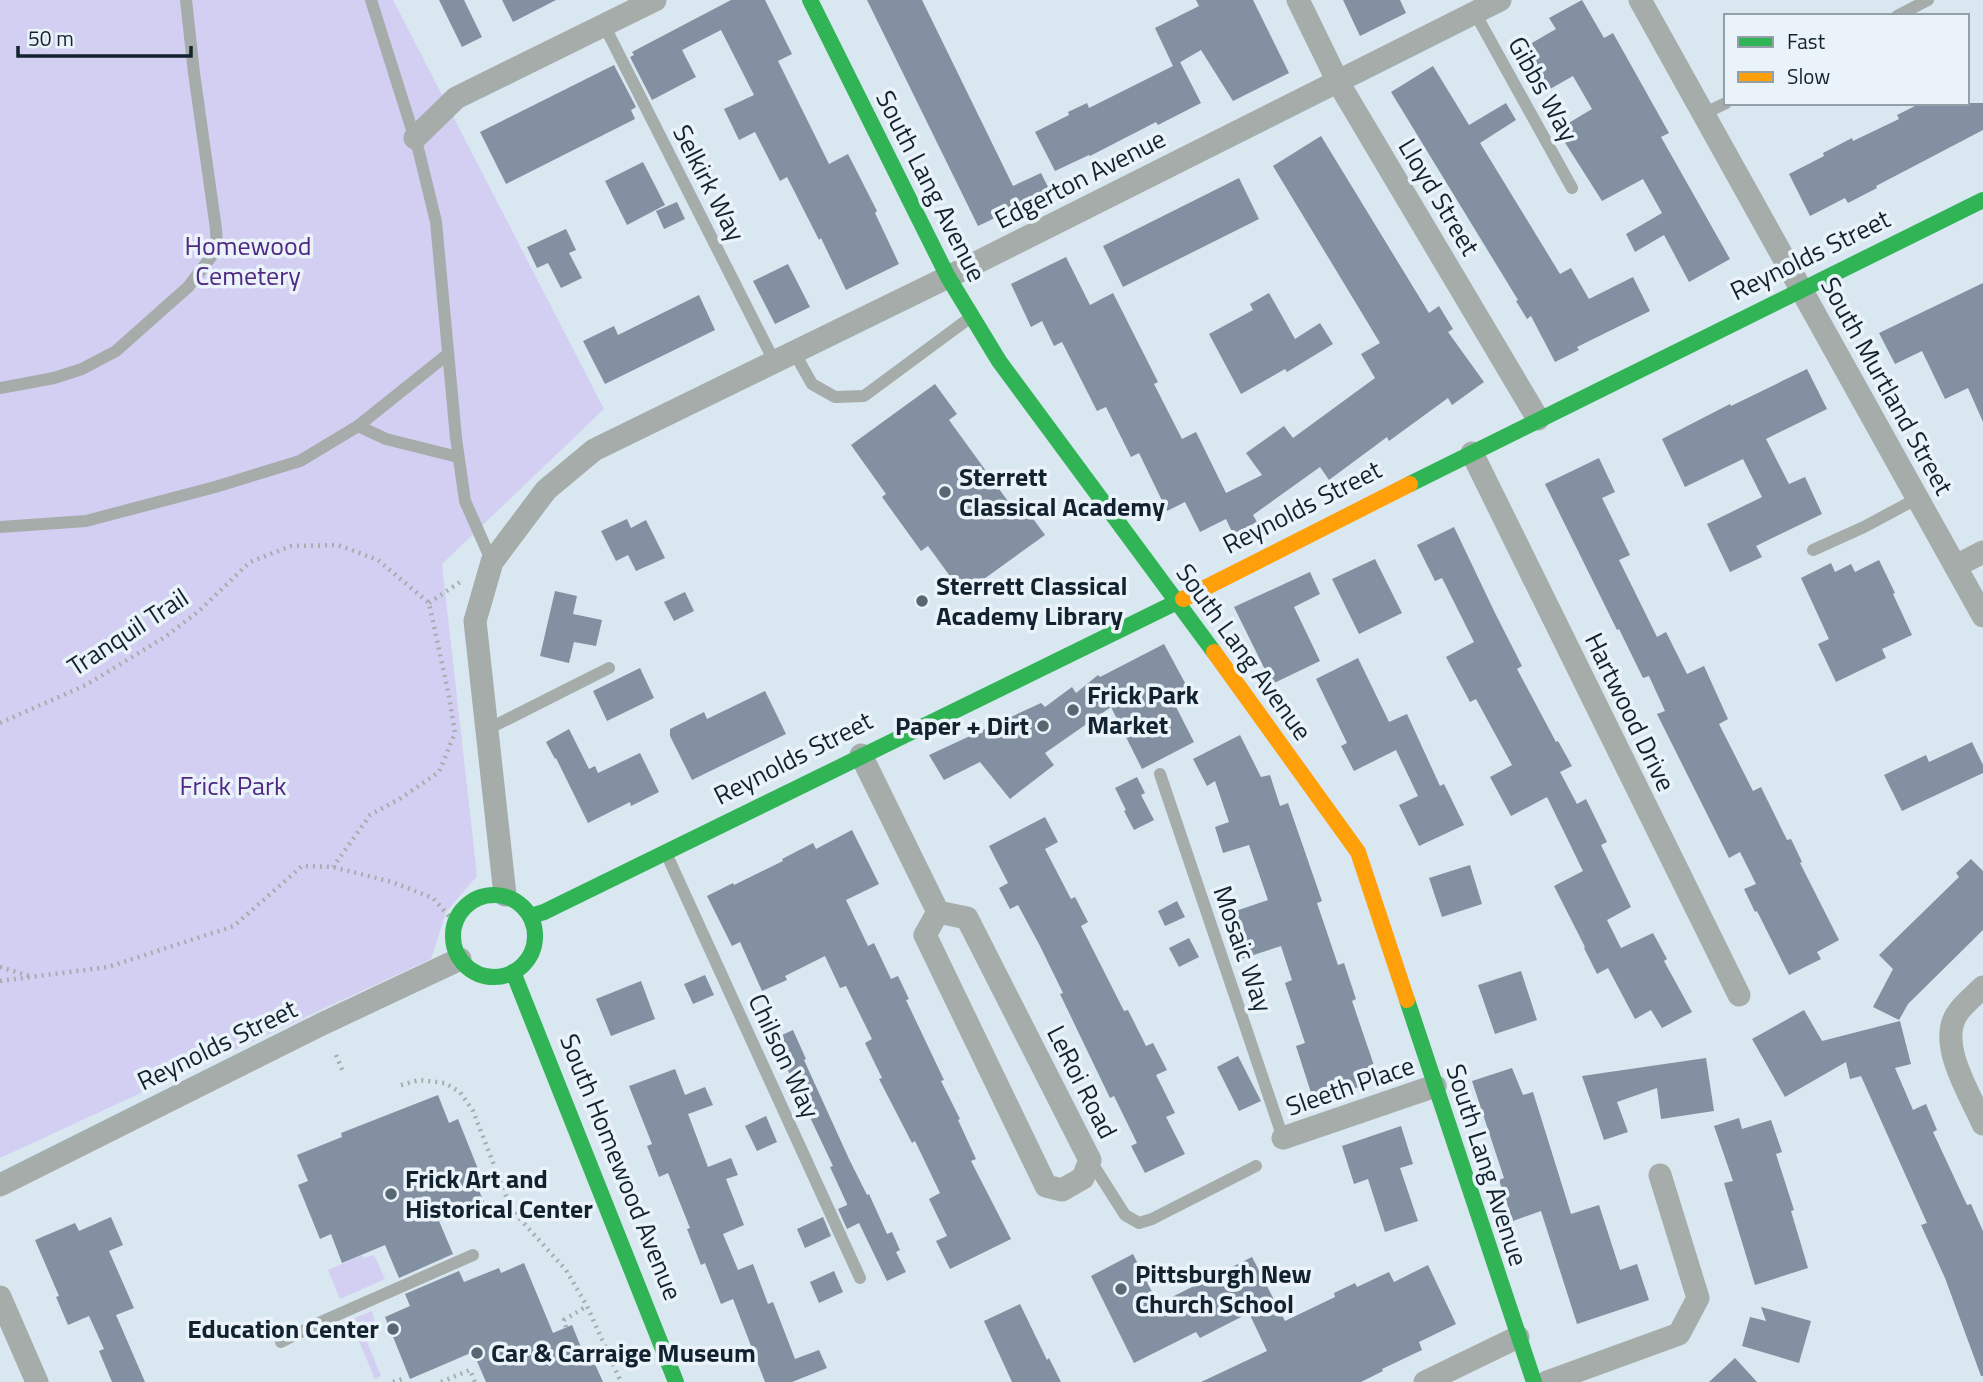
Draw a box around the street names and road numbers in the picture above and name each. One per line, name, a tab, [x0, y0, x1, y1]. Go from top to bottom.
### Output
street label: Gibbs Way	[1499, 29, 1588, 148]
street label: South Lang Avenue	[866, 83, 997, 288]
street label: Selkirk Way	[663, 117, 756, 248]
street label: Edgerton Avenue	[987, 119, 1172, 238]
street label: Lloyd Street	[1389, 131, 1490, 263]
street label: Reynolds Street	[1723, 199, 1896, 310]
street label: South Murtland Street	[1811, 270, 1964, 502]
street label: Reynolds Street	[1216, 450, 1388, 563]
street label: South Lang Avenue	[1167, 555, 1322, 748]
street label: Tranquil Trail	[59, 578, 196, 685]
street label: Hartwood Drive	[1575, 626, 1686, 798]
street label: Reynolds Street	[707, 701, 879, 814]
street label: Mosaic Way	[1204, 880, 1283, 1017]
street label: Chilson Way	[739, 987, 830, 1124]
street label: Reynolds Street	[130, 989, 303, 1100]
street label: LeRoi Road	[1037, 1018, 1128, 1145]
street label: South Homewood Avenue	[550, 1028, 693, 1306]
street label: Sleeth Place	[1280, 1045, 1419, 1126]
street label: South Lang Avenue	[1436, 1059, 1539, 1271]

